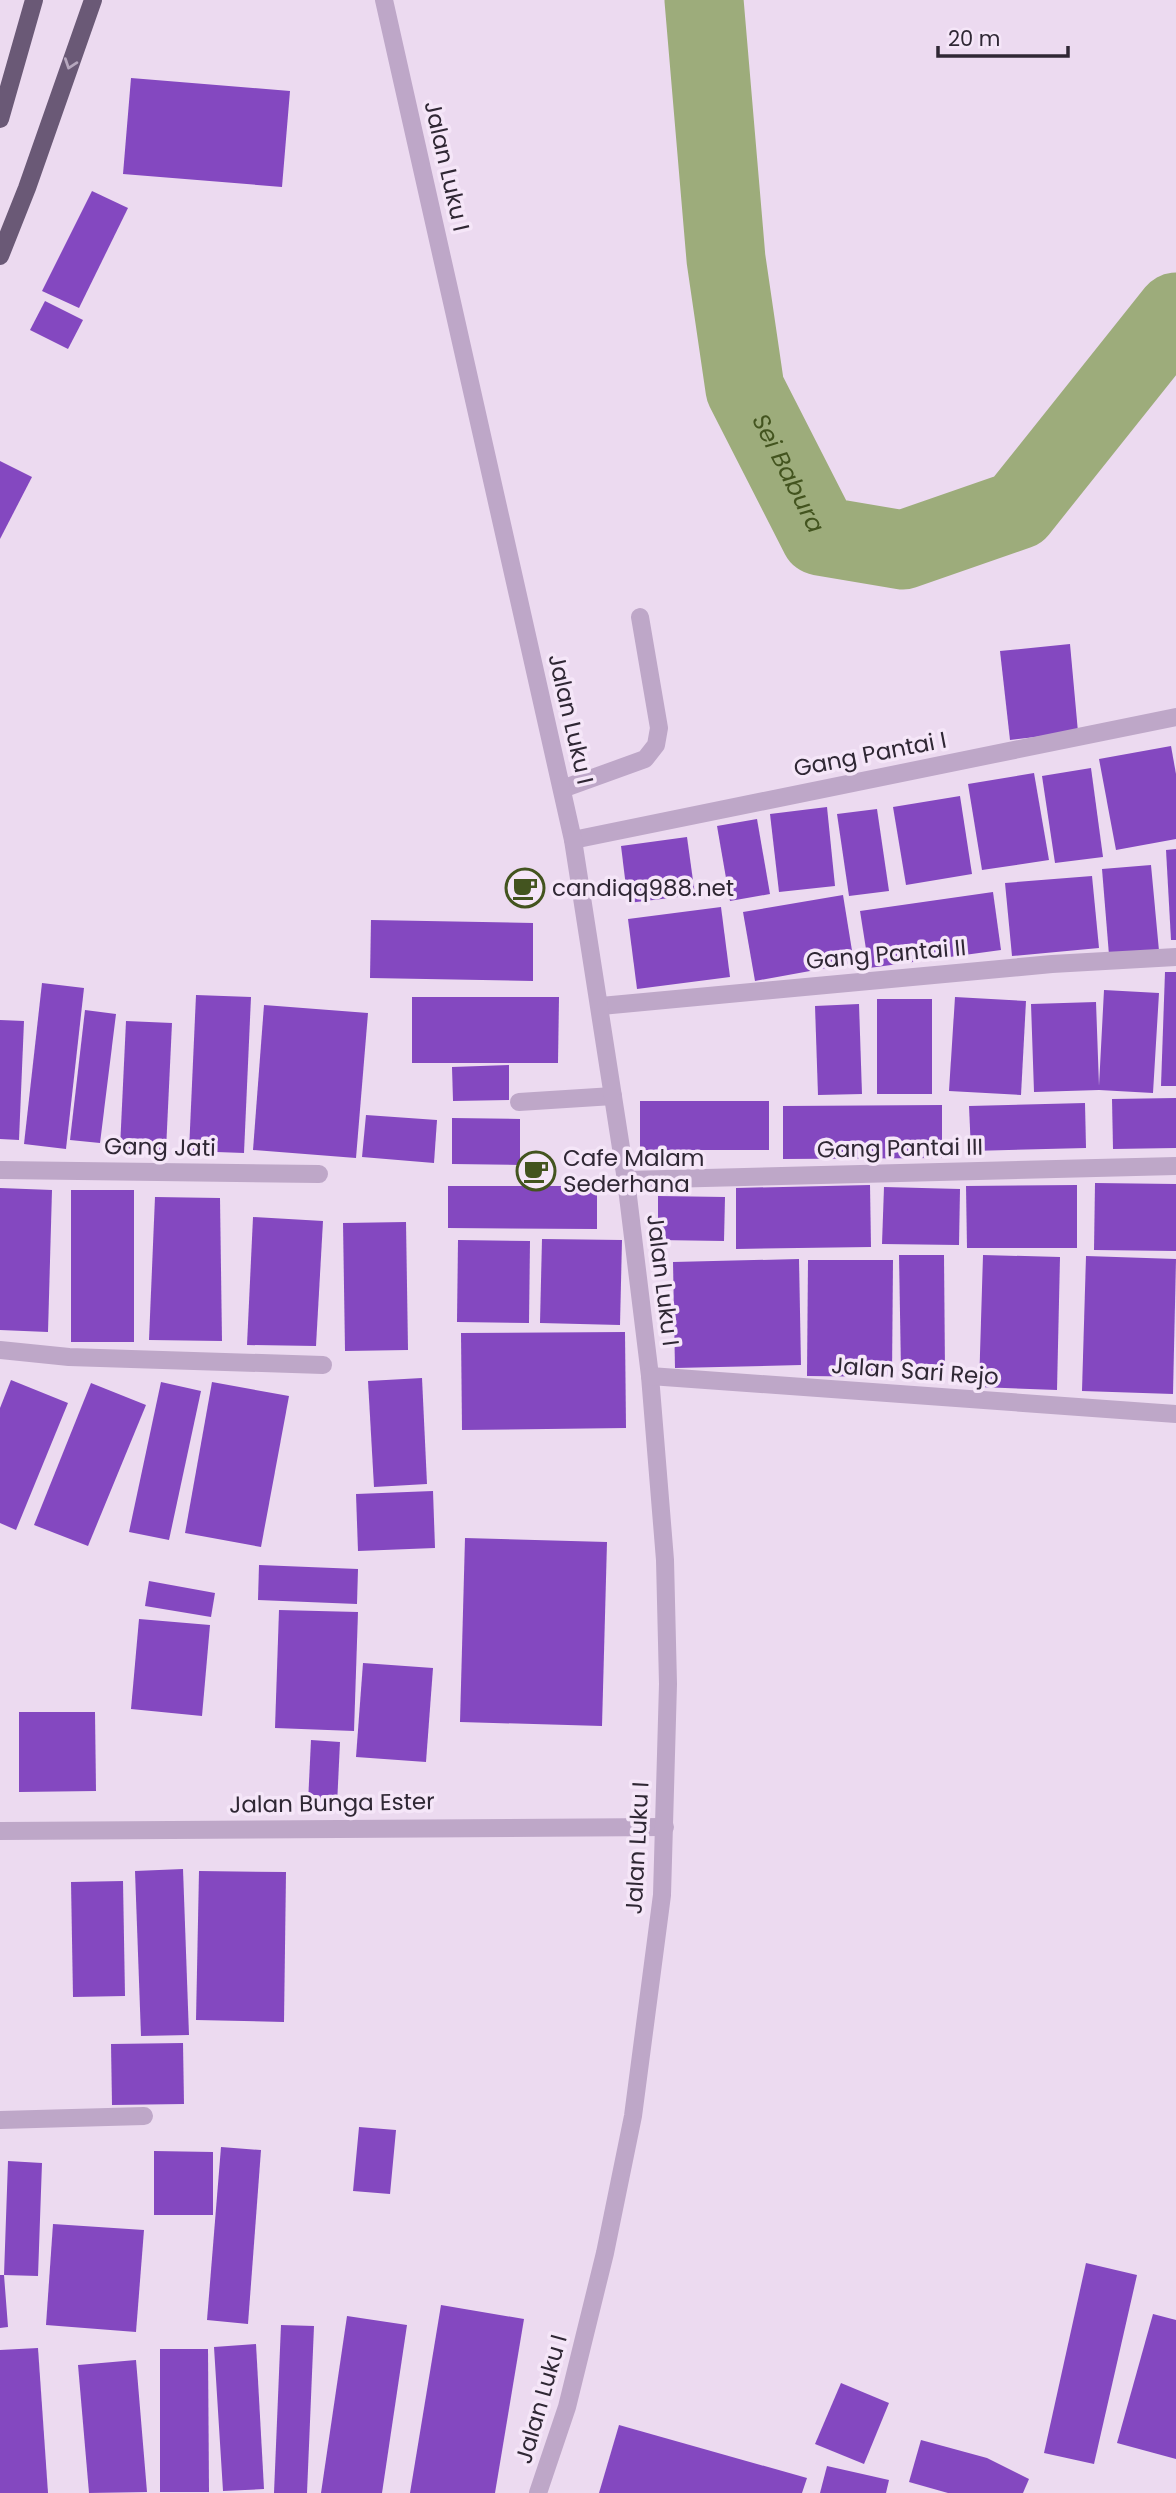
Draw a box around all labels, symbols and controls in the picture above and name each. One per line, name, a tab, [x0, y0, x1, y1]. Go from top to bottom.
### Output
scale bar	[938, 14, 1068, 58]
text: 20 m	[948, 24, 1001, 53]
one-way arrow	[64, 58, 78, 70]
street label: Jalan Luku I	[416, 98, 478, 234]
water label: Sei Babura	[744, 408, 833, 538]
street label: Jalan Luku I	[540, 651, 602, 787]
street label: Gang Pantai I	[791, 724, 949, 784]
cafe icon: candiqq988.net	[504, 867, 546, 909]
place label: candiqq988.net	[552, 872, 734, 904]
street label: Gang Pantai II	[805, 931, 967, 977]
street label: Gang Jati	[104, 1130, 216, 1164]
street label: Gang Pantai III	[817, 1131, 983, 1165]
place label: Cafe Malam Sederhana	[563, 1142, 705, 1200]
cafe icon: Cafe Malam Sederhana	[515, 1150, 557, 1192]
street label: Jalan Luku I	[639, 1212, 687, 1348]
street label: Jalan Sari Rejo	[830, 1349, 1000, 1393]
street label: Jalan Luku I	[618, 1781, 656, 1915]
street label: Jalan Bunga Ester	[229, 1785, 435, 1821]
street label: Jalan Luku I	[507, 2331, 575, 2467]

